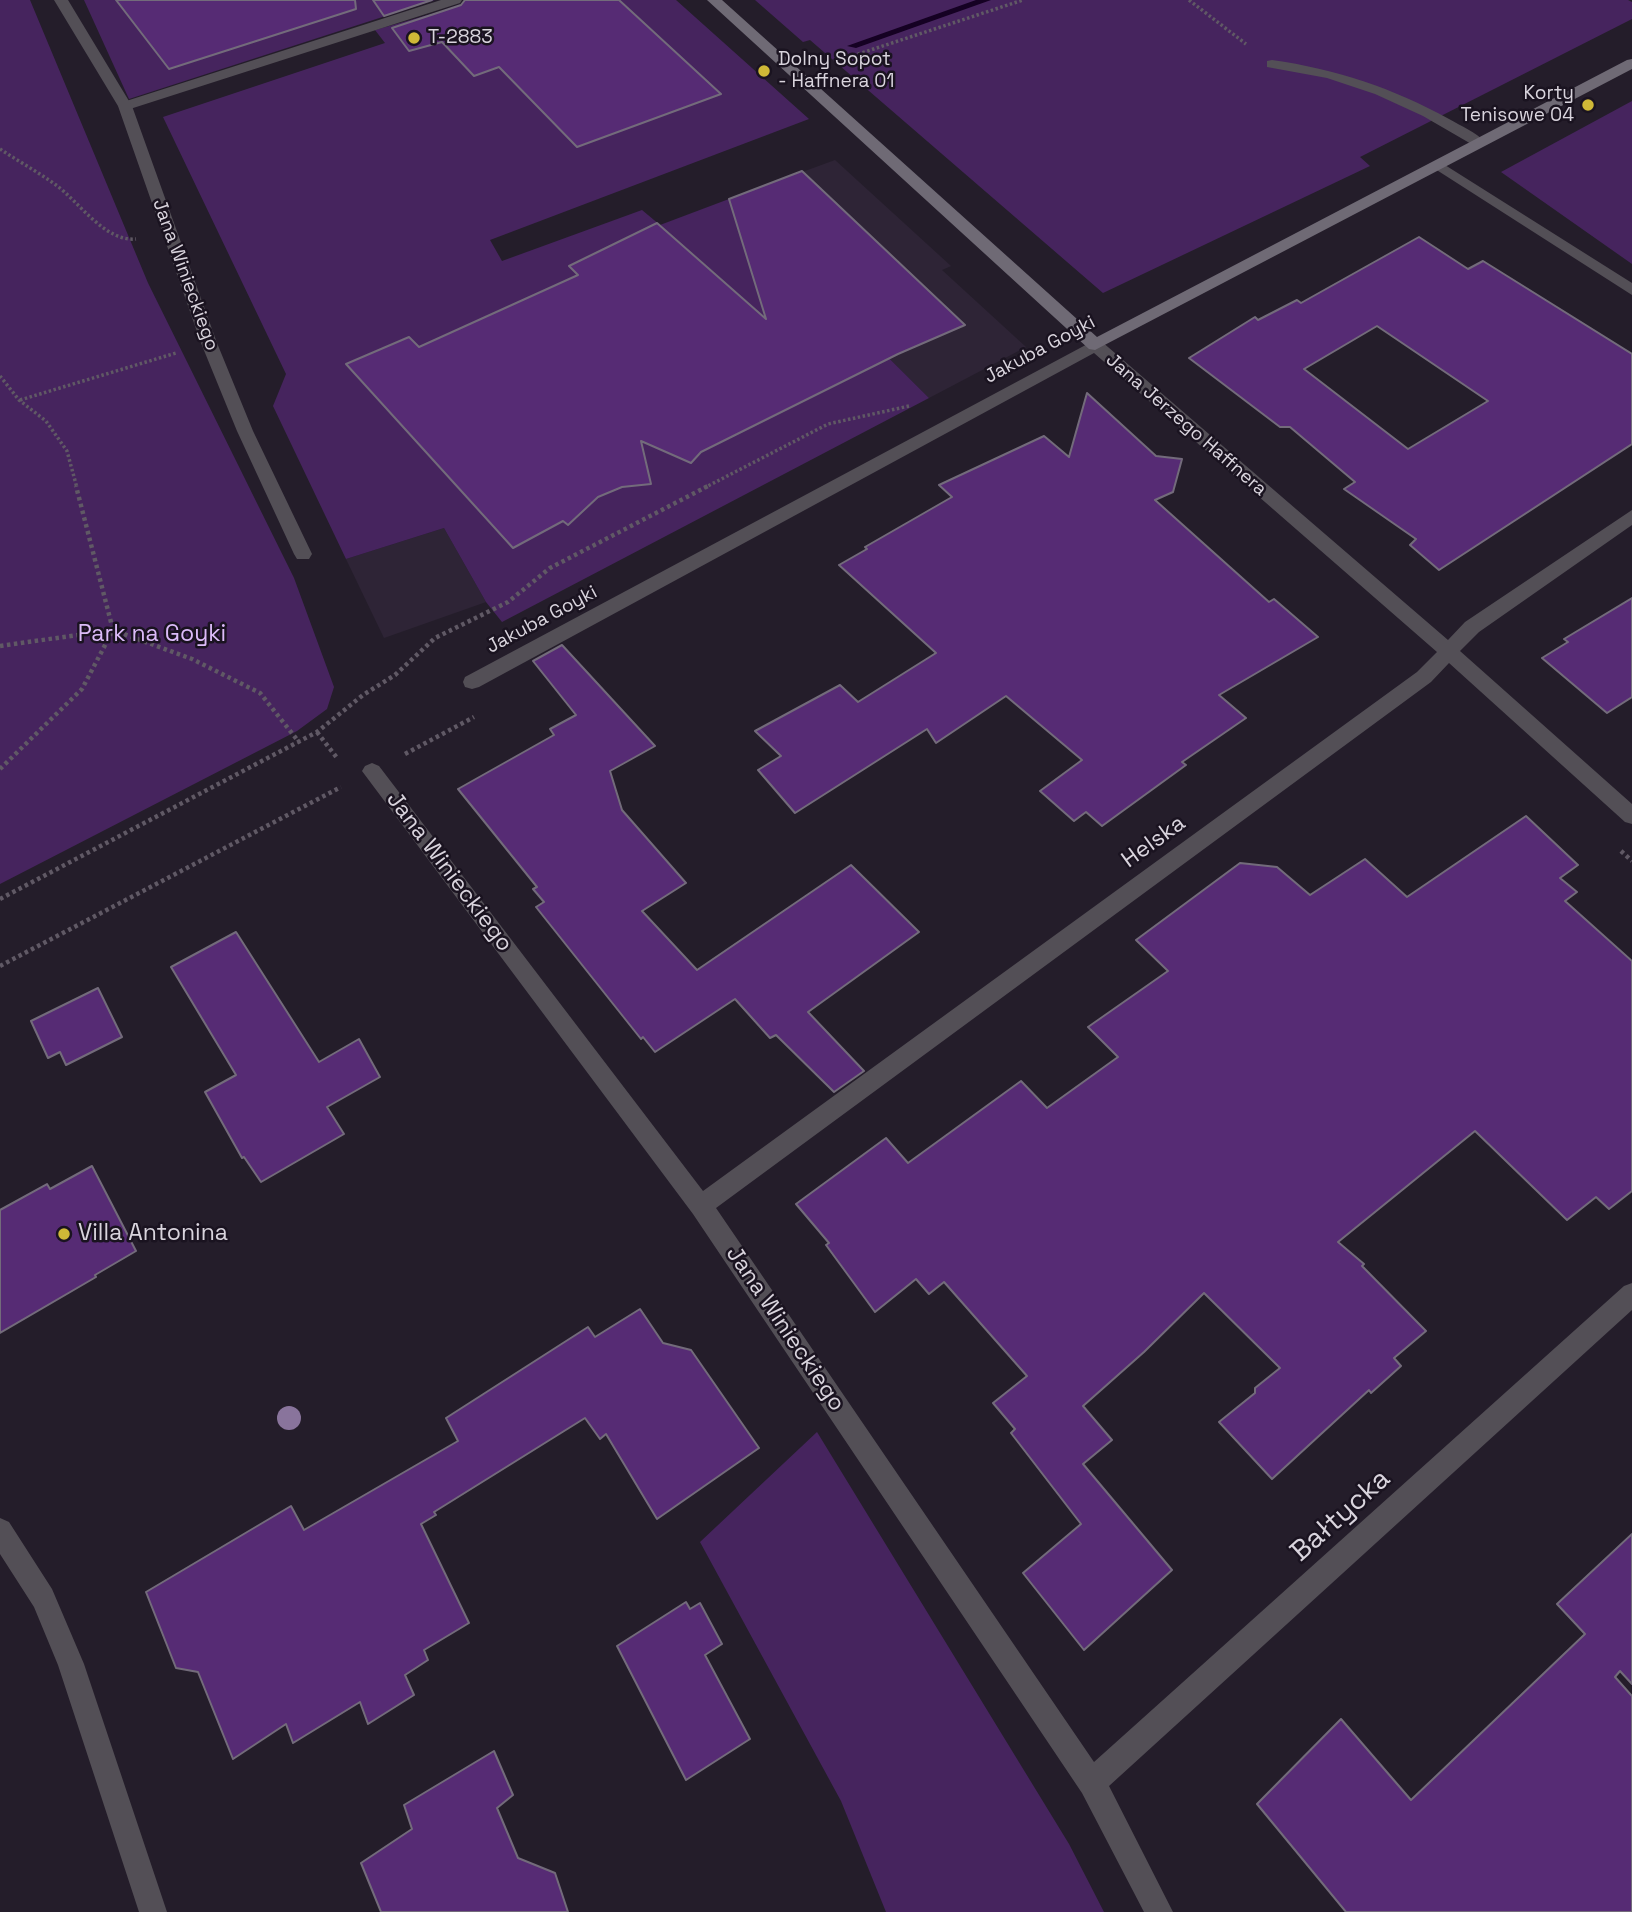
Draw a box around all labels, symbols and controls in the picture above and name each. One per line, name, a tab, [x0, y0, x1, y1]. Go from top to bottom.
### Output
place label: T-2883	[428, 27, 493, 49]
marker: T-2883	[406, 30, 422, 46]
place label: Dolny Sopot - Haffnera 01	[778, 49, 894, 93]
marker: Dolny Sopot - Haffnera 01	[756, 63, 772, 79]
place label: Korty Tenisowe 04	[1460, 83, 1574, 127]
marker: Korty Tenisowe 04	[1580, 97, 1596, 113]
street label: Jana Winieckiego	[147, 196, 223, 354]
street label: Jakuba Goyki	[981, 311, 1099, 389]
street label: Jana Jerzego Haffnera	[1101, 349, 1271, 501]
street label: Jakuba Goyki	[483, 581, 601, 659]
park label: Park na Goyki	[78, 621, 226, 649]
street label: Jana Winieckiego	[380, 787, 518, 957]
street label: Helska	[1117, 810, 1191, 874]
place label: Villa Antonina	[78, 1220, 228, 1248]
marker: Villa Antonina	[56, 1226, 72, 1242]
street label: Jana Winieckiego	[720, 1241, 850, 1417]
street label: Bałtycka	[1284, 1463, 1398, 1569]

